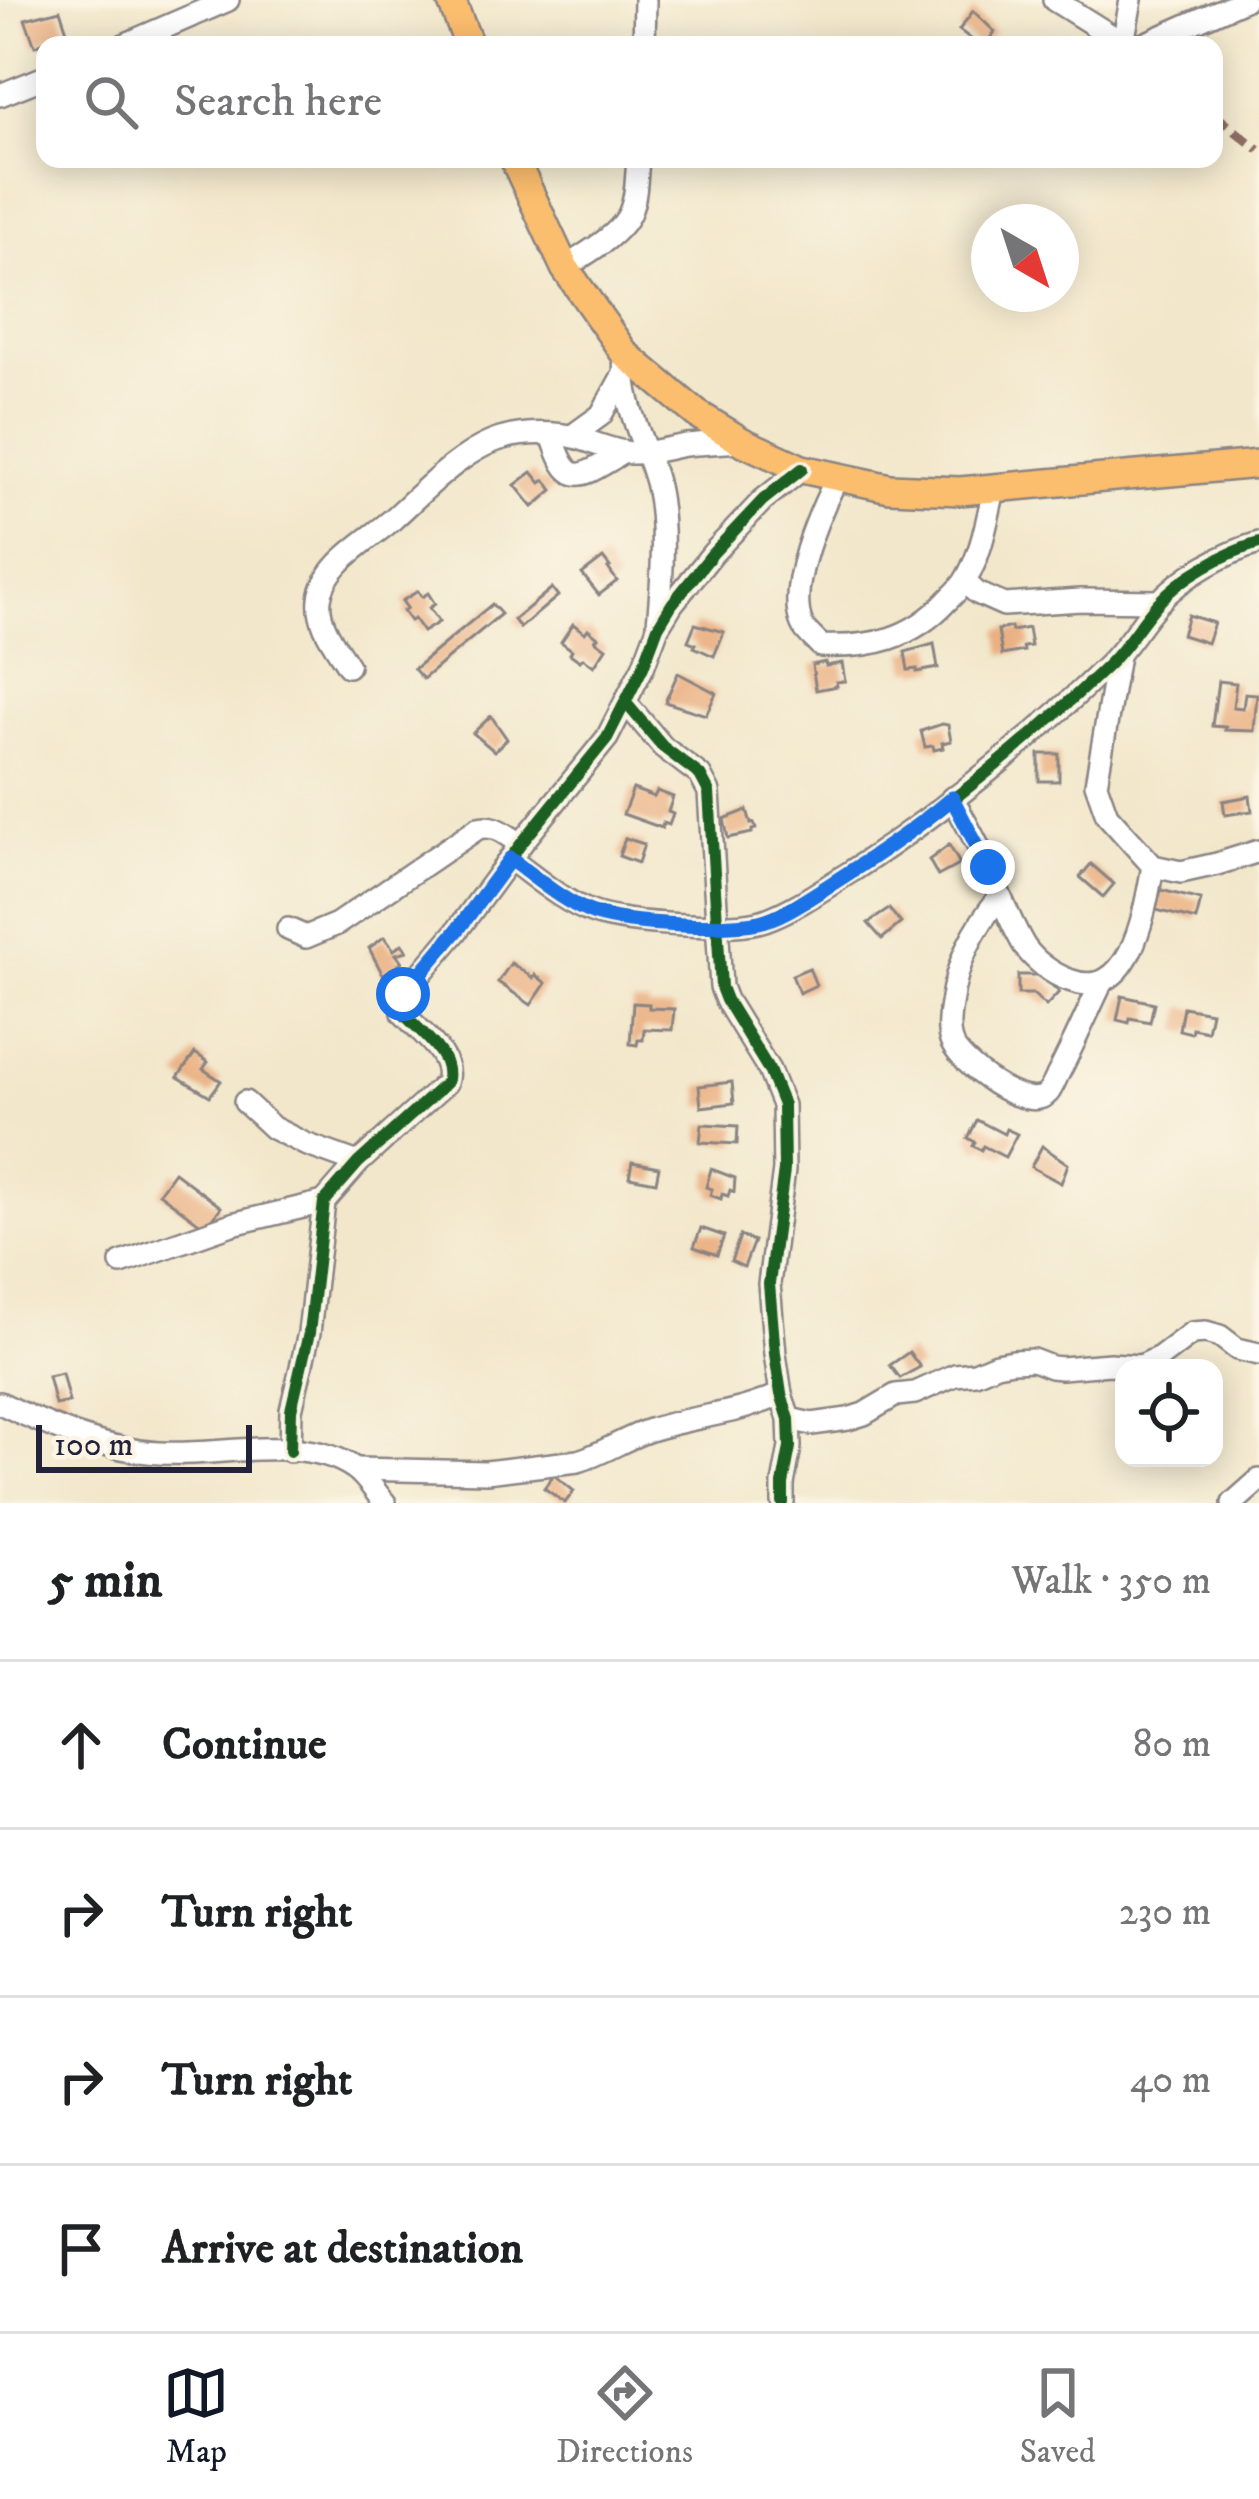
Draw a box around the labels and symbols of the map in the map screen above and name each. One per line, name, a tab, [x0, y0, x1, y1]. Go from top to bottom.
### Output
north arrow	[971, 204, 1079, 312]
route end	[961, 840, 1015, 894]
route start	[376, 967, 430, 1021]
scale bar	[36, 1419, 252, 1472]

